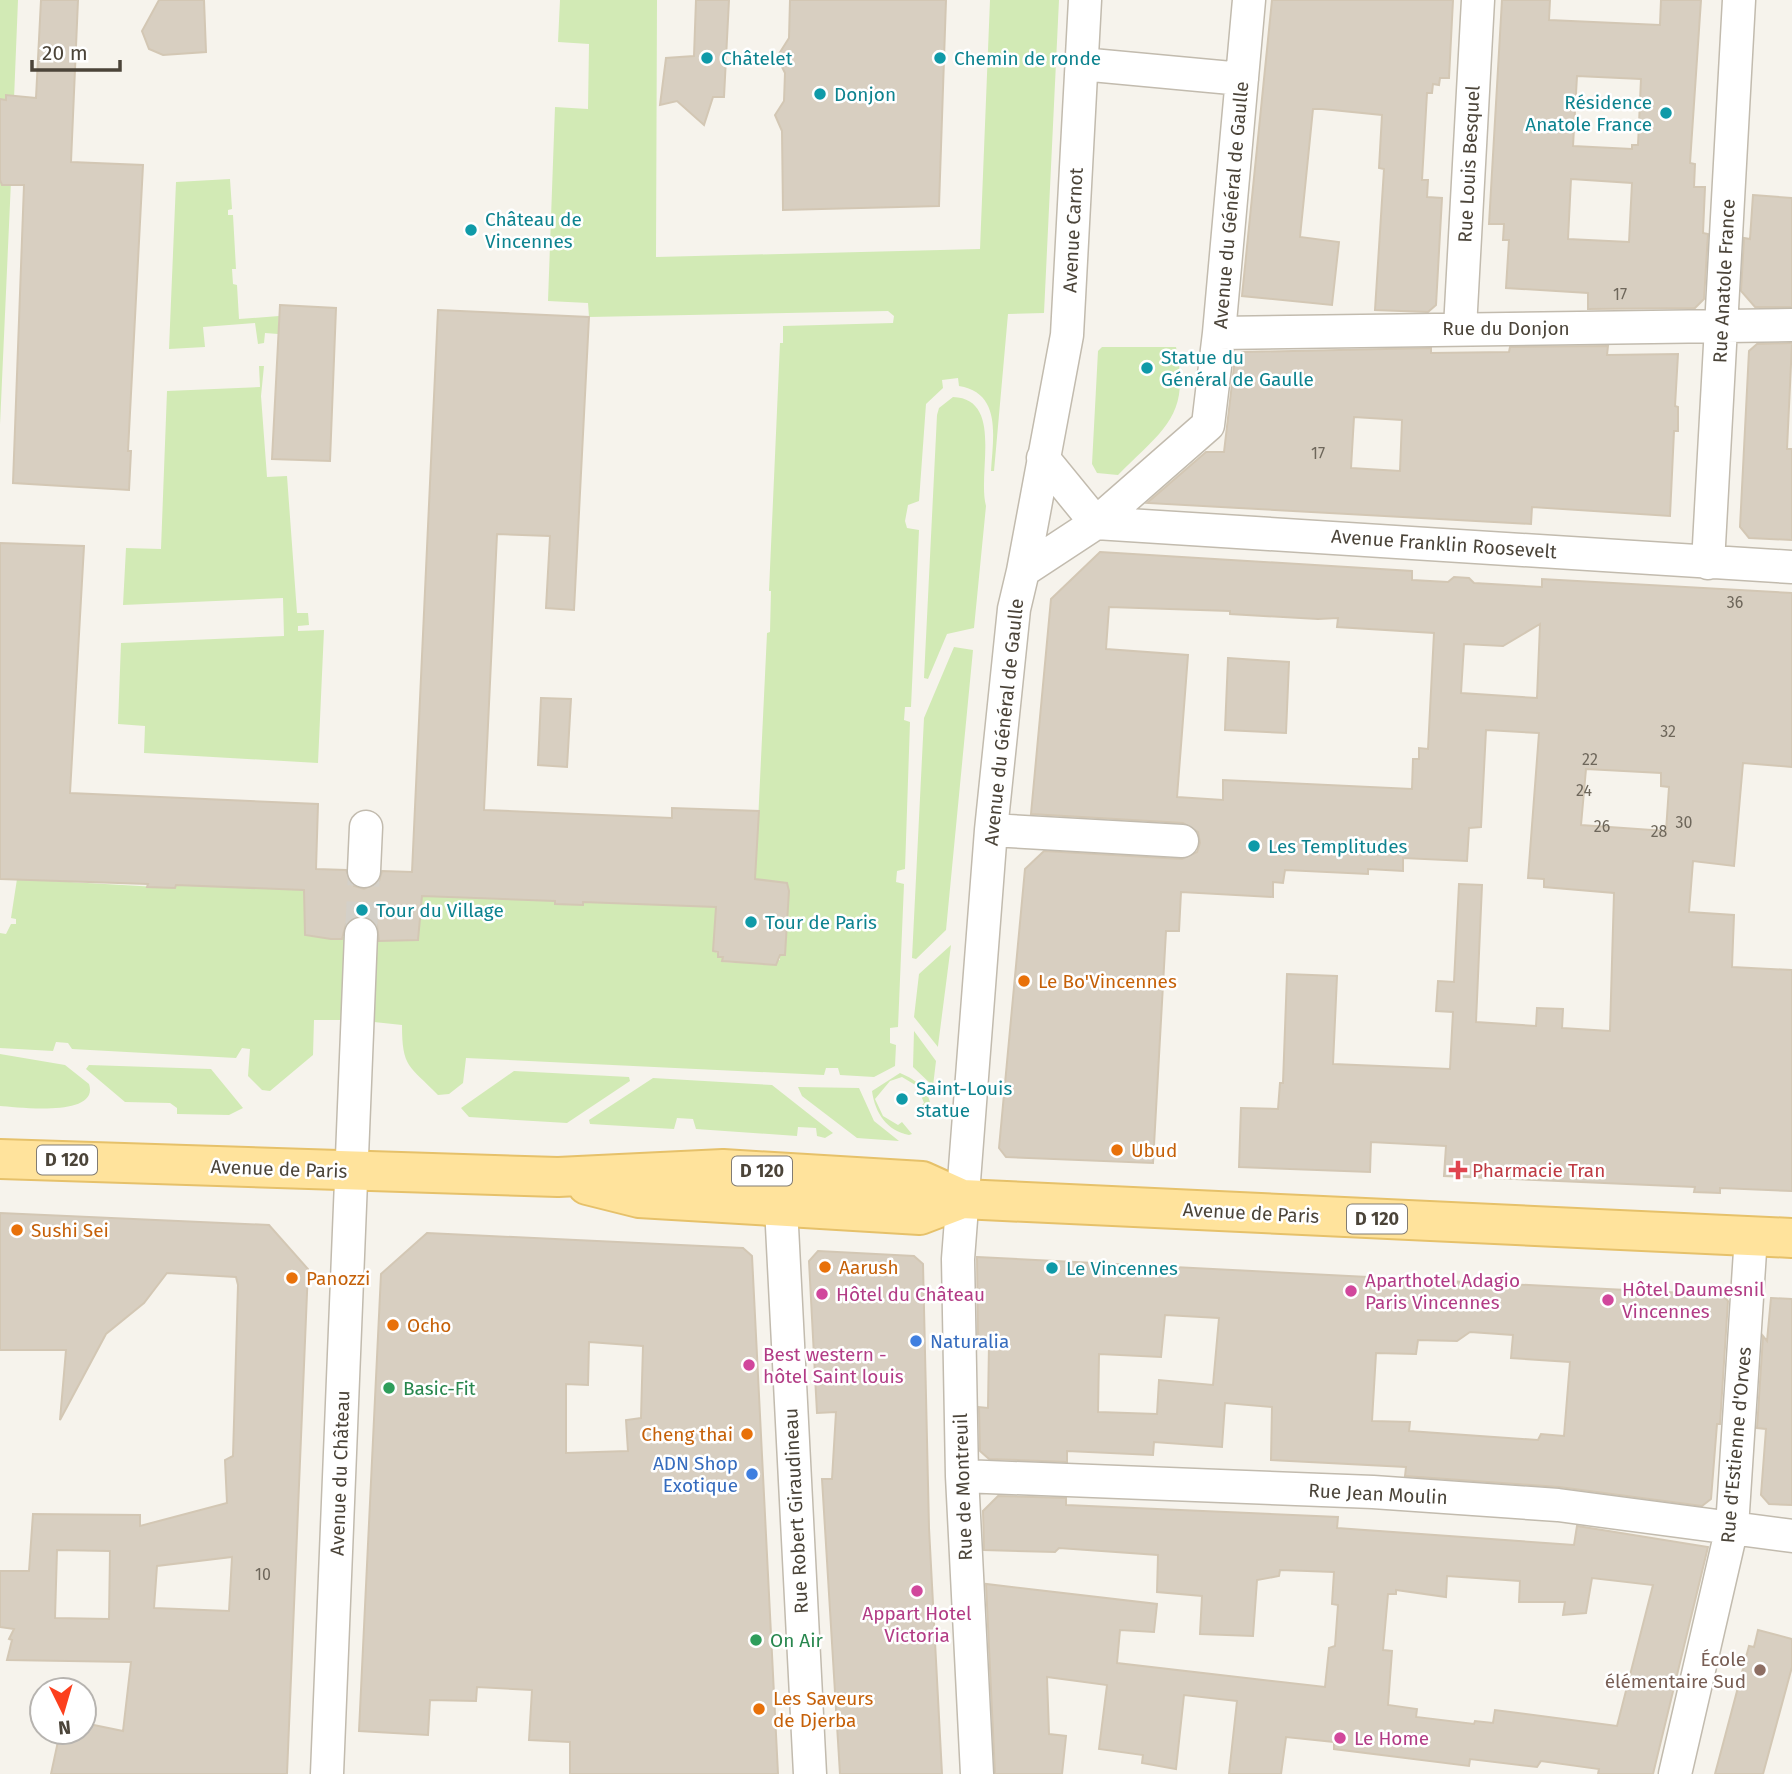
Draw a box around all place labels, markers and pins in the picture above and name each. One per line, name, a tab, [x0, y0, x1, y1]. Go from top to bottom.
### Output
place label: Châtelet	[721, 47, 793, 70]
place label: Chemin de ronde	[954, 47, 1101, 70]
marker: Châtelet	[699, 50, 715, 66]
marker: Chemin de ronde	[932, 50, 948, 66]
place label: Donjon	[834, 83, 896, 106]
marker: Donjon	[812, 86, 828, 102]
place label: Résidence Anatole France	[1525, 91, 1652, 136]
marker: Résidence Anatole France	[1658, 105, 1674, 121]
place label: Château de Vincennes	[485, 208, 582, 253]
marker: Château de Vincennes	[463, 222, 479, 238]
place label: Statue du Général de Gaulle	[1161, 346, 1314, 391]
marker: Statue du Général de Gaulle	[1139, 360, 1155, 376]
place label: Les Templitudes	[1268, 835, 1408, 858]
marker: Les Templitudes	[1246, 838, 1262, 854]
place label: Tour du Village	[376, 899, 504, 922]
marker: Tour du Village	[354, 902, 370, 918]
place label: Tour de Paris	[765, 911, 877, 934]
marker: Tour de Paris	[743, 914, 759, 930]
place label: Le Bo'Vincennes	[1038, 970, 1177, 993]
marker: Le Bo'Vincennes	[1016, 973, 1032, 989]
place label: Saint-Louis statue	[916, 1077, 1012, 1122]
marker: Saint-Louis statue	[894, 1091, 910, 1107]
place label: Ubud	[1131, 1139, 1177, 1162]
marker: Ubud	[1109, 1142, 1125, 1158]
place label: Pharmacie Tran	[1472, 1159, 1605, 1182]
marker: Pharmacie Tran	[1450, 1162, 1466, 1178]
place label: Sushi Sei	[31, 1219, 109, 1242]
marker: Sushi Sei	[9, 1222, 25, 1238]
place label: Aarush	[839, 1256, 899, 1279]
place label: Le Vincennes	[1066, 1257, 1178, 1280]
marker: Aarush	[817, 1259, 833, 1275]
marker: Le Vincennes	[1044, 1260, 1060, 1276]
place label: Panozzi	[306, 1267, 370, 1290]
place label: Aparthotel Adagio Paris Vincennes	[1365, 1269, 1520, 1314]
marker: Panozzi	[284, 1270, 300, 1286]
place label: Hôtel Daumesnil Vincennes	[1622, 1278, 1765, 1323]
place label: Hôtel du Château	[836, 1283, 985, 1306]
marker: Aparthotel Adagio Paris Vincennes	[1343, 1283, 1359, 1299]
marker: Hôtel du Château	[814, 1286, 830, 1302]
marker: Hôtel Daumesnil Vincennes	[1600, 1292, 1616, 1308]
place label: Ocho	[407, 1314, 451, 1337]
marker: Ocho	[385, 1317, 401, 1333]
place label: Naturalia	[930, 1330, 1009, 1353]
marker: Naturalia	[908, 1333, 924, 1349]
place label: Best western - hôtel Saint louis	[763, 1343, 904, 1388]
marker: Best western - hôtel Saint louis	[741, 1357, 757, 1373]
place label: Basic-Fit	[403, 1377, 476, 1400]
marker: Basic-Fit	[381, 1380, 397, 1396]
place label: Cheng thai	[641, 1423, 733, 1446]
marker: Cheng thai	[739, 1426, 755, 1442]
place label: ADN Shop Exotique	[653, 1452, 738, 1497]
marker: ADN Shop Exotique	[744, 1466, 760, 1482]
marker: Appart Hotel Victoria	[909, 1583, 925, 1599]
place label: Appart Hotel Victoria	[862, 1602, 972, 1647]
place label: On Air	[770, 1629, 824, 1652]
marker: On Air	[748, 1632, 764, 1648]
place label: École élémentaire Sud	[1605, 1648, 1746, 1693]
marker: École élémentaire Sud	[1752, 1662, 1768, 1678]
place label: Les Saveurs de Djerba	[773, 1687, 873, 1732]
marker: Les Saveurs de Djerba	[751, 1701, 767, 1717]
place label: Le Home	[1354, 1727, 1429, 1750]
marker: Le Home	[1332, 1730, 1348, 1746]

